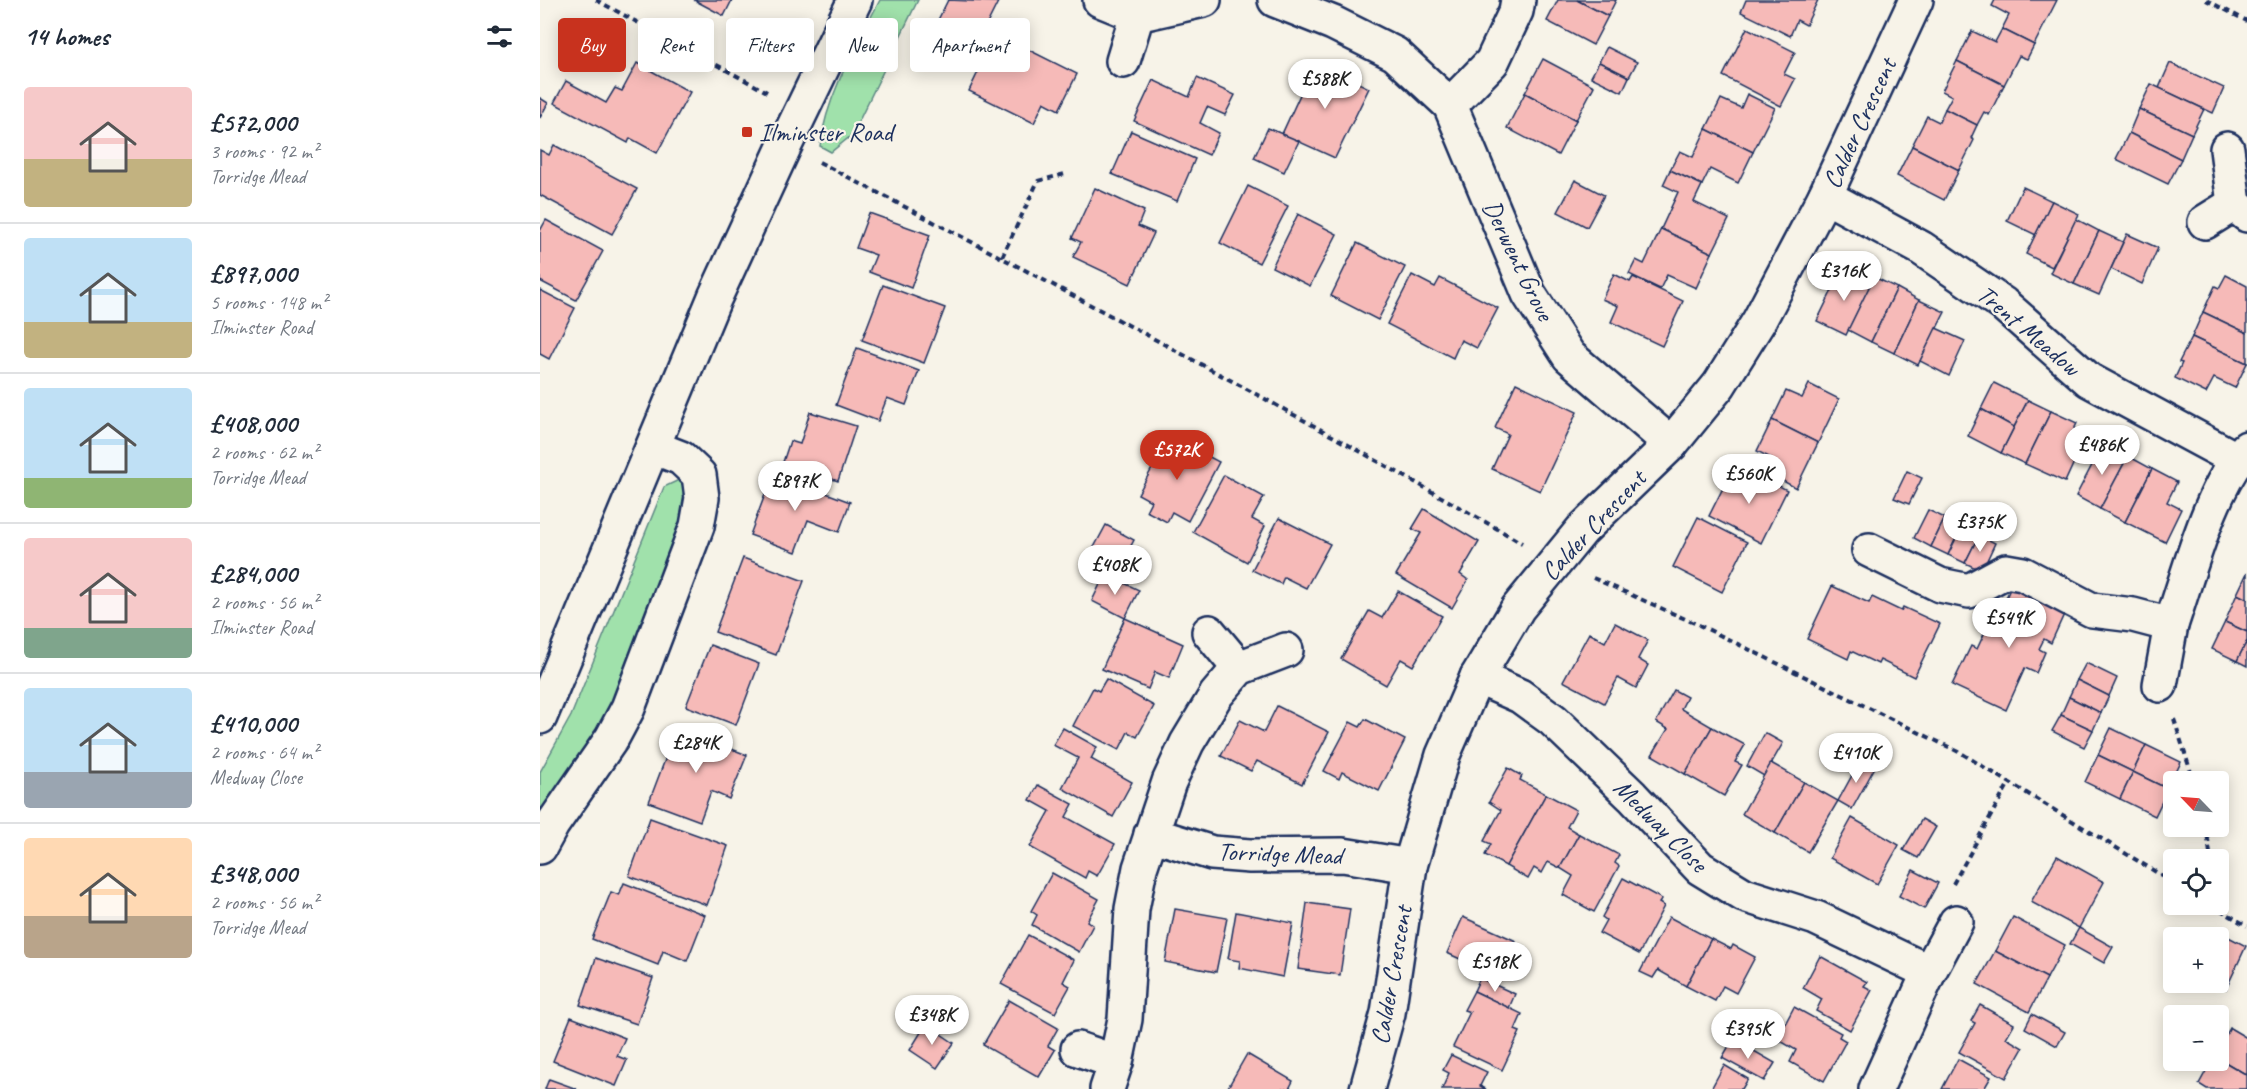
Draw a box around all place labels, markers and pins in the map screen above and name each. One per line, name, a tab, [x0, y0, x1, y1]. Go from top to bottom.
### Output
pin: £588K	[1283, 59, 1367, 110]
place label: Ilminster Road	[759, 116, 897, 149]
marker: Ilminster Road	[740, 125, 754, 139]
pin: £316K	[1802, 251, 1886, 302]
pin: £486K	[2060, 425, 2144, 476]
pin: £572K	[1135, 430, 1219, 481]
pin: £560K	[1707, 454, 1791, 505]
pin: £897K	[753, 461, 837, 512]
pin: £375K	[1938, 502, 2022, 553]
pin: £408K	[1073, 545, 1157, 596]
pin: £549K	[1967, 598, 2051, 649]
pin: £284K	[654, 723, 738, 774]
pin: £410K	[1814, 733, 1898, 784]
pin: £518K	[1453, 942, 1537, 993]
pin: £348K	[890, 995, 974, 1046]
pin: £395K	[1706, 1009, 1790, 1060]

